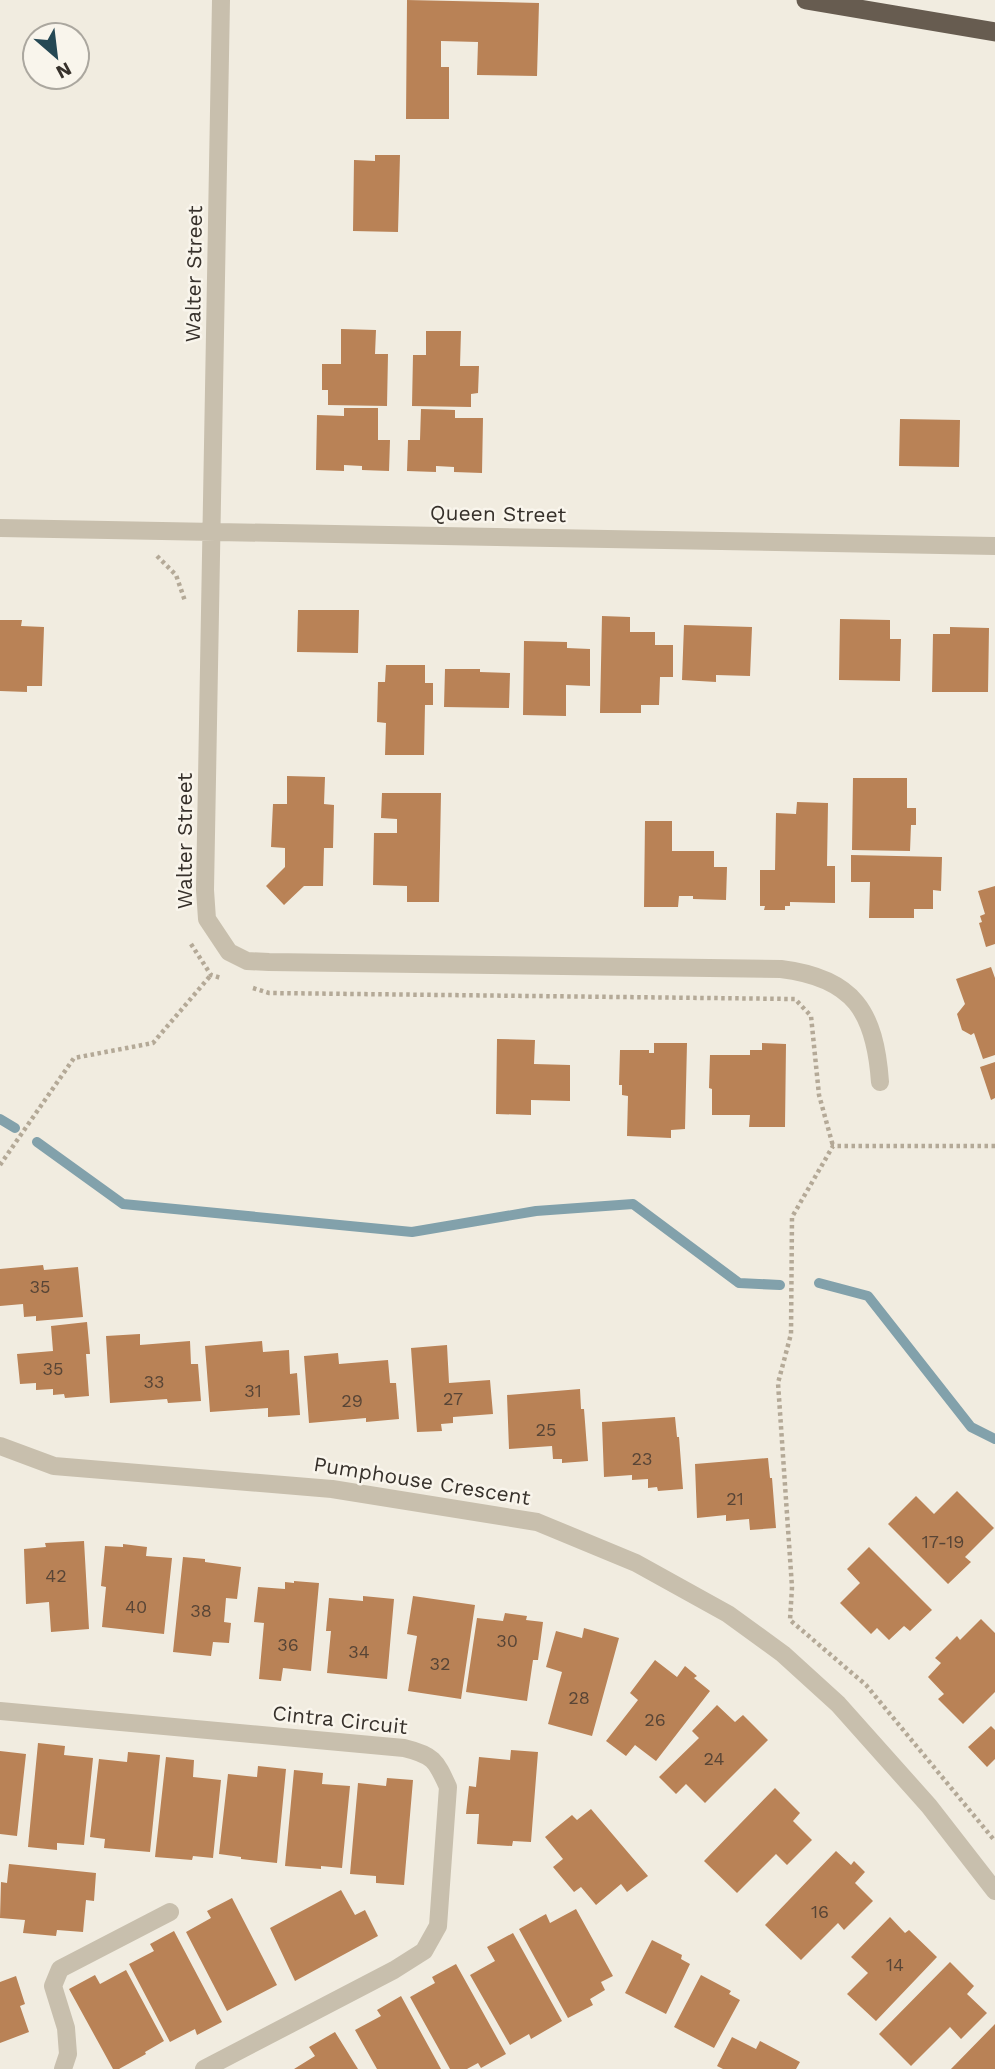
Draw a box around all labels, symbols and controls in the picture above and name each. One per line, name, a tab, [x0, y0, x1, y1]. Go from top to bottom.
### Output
north arrow	[21, 21, 91, 91]
text: N	[52, 57, 75, 84]
street label: Walter Street	[180, 205, 207, 343]
street label: Queen Street	[430, 500, 567, 527]
street label: Walter Street	[172, 772, 197, 909]
house number: 35	[30, 1276, 50, 1297]
house number: 35	[43, 1358, 63, 1379]
house number: 33	[144, 1371, 165, 1392]
house number: 31	[244, 1380, 262, 1401]
house number: 27	[443, 1388, 463, 1409]
house number: 29	[341, 1390, 363, 1411]
house number: 25	[536, 1419, 556, 1440]
house number: 23	[632, 1448, 653, 1469]
street label: Pumphouse Crescent	[312, 1451, 532, 1510]
house number: 21	[726, 1488, 744, 1509]
house number: 17-19	[922, 1531, 964, 1552]
house number: 42	[45, 1565, 67, 1586]
house number: 40	[125, 1596, 147, 1617]
house number: 38	[190, 1600, 212, 1621]
house number: 30	[496, 1630, 518, 1651]
house number: 36	[277, 1634, 299, 1655]
house number: 34	[348, 1641, 370, 1662]
house number: 32	[430, 1653, 451, 1674]
house number: 28	[568, 1687, 590, 1708]
street label: Cintra Circuit	[271, 1700, 409, 1739]
house number: 26	[644, 1709, 666, 1730]
house number: 24	[704, 1748, 724, 1769]
house number: 16	[811, 1901, 829, 1922]
house number: 14	[886, 1954, 904, 1975]

